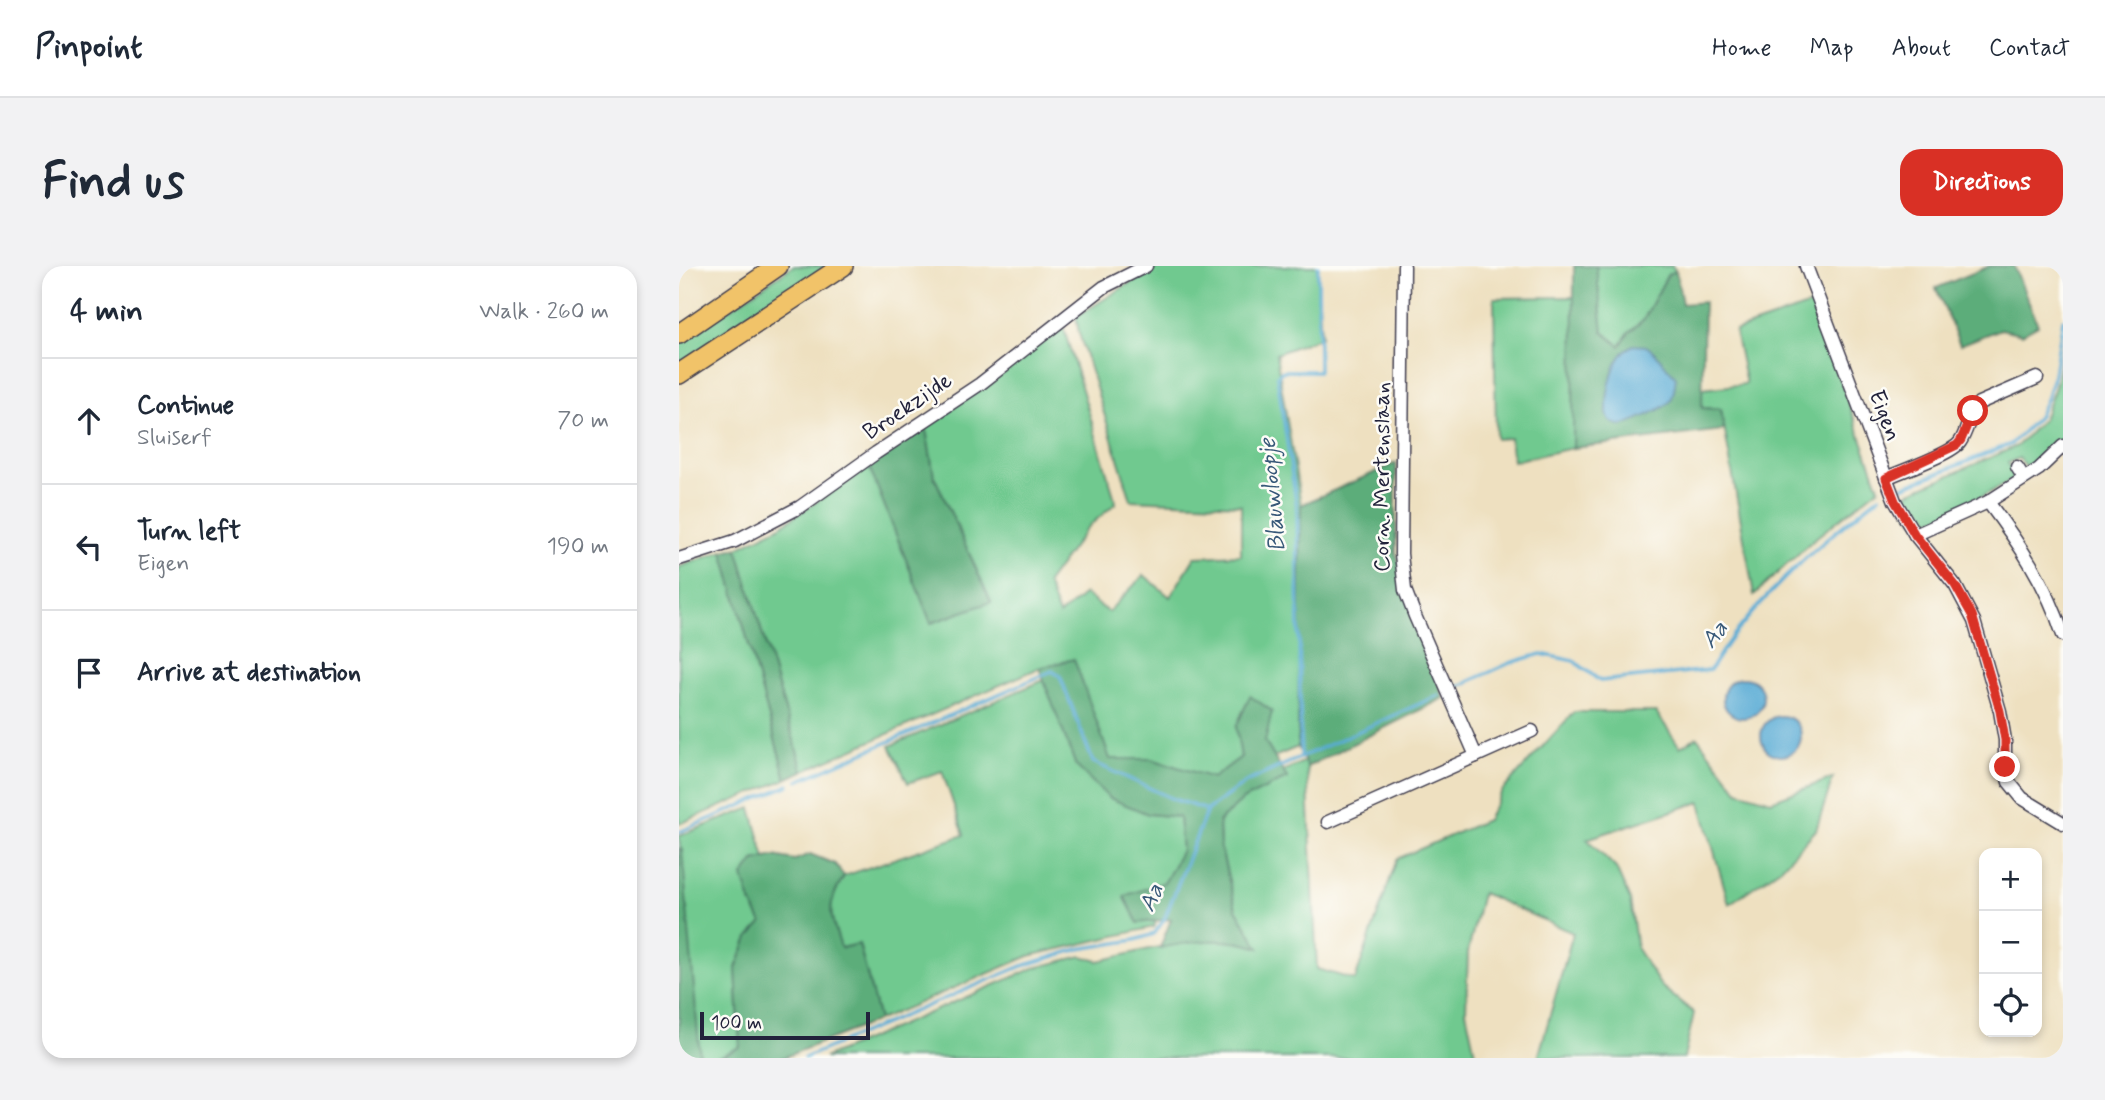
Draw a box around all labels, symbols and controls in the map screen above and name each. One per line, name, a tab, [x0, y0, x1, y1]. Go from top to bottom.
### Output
text: Pinpoint	[35, 26, 143, 70]
text: Home	[1712, 33, 1772, 64]
text: Map	[1810, 33, 1854, 64]
text: About	[1892, 33, 1951, 64]
text: Contact	[1989, 33, 2070, 64]
button: Directions	[1900, 149, 2063, 216]
text: Find us	[42, 150, 185, 215]
text: 4 min	[70, 292, 143, 331]
text: Walk · 260 m	[479, 297, 609, 327]
street label: Broekzijde	[858, 366, 959, 448]
street label: Corn. Mertenslaan	[1368, 382, 1398, 572]
street label: Eigen	[1861, 386, 1907, 446]
text: Continue	[137, 389, 234, 423]
route start	[1957, 395, 1988, 426]
icon: ahead	[70, 402, 108, 440]
text: 70 m	[557, 406, 609, 436]
text: Sluiserf	[137, 423, 212, 453]
water label: Blauwloopje	[1253, 436, 1293, 553]
text: Turn left	[137, 515, 241, 549]
icon: left	[70, 528, 108, 566]
text: 190 m	[547, 532, 609, 562]
text: Eigen	[137, 549, 190, 579]
water label: Aa	[1694, 614, 1736, 655]
icon: arrive	[70, 654, 108, 692]
text: Arrive at destination	[137, 656, 361, 690]
route end	[1989, 751, 2020, 782]
map controls	[1979, 848, 2042, 1037]
button: +	[1979, 848, 2042, 911]
water label: Aa	[1132, 879, 1172, 917]
button: −	[1979, 911, 2042, 974]
button: locate	[1979, 974, 2042, 1037]
scale bar	[700, 1009, 870, 1041]
text: 100 m	[711, 1011, 762, 1036]

